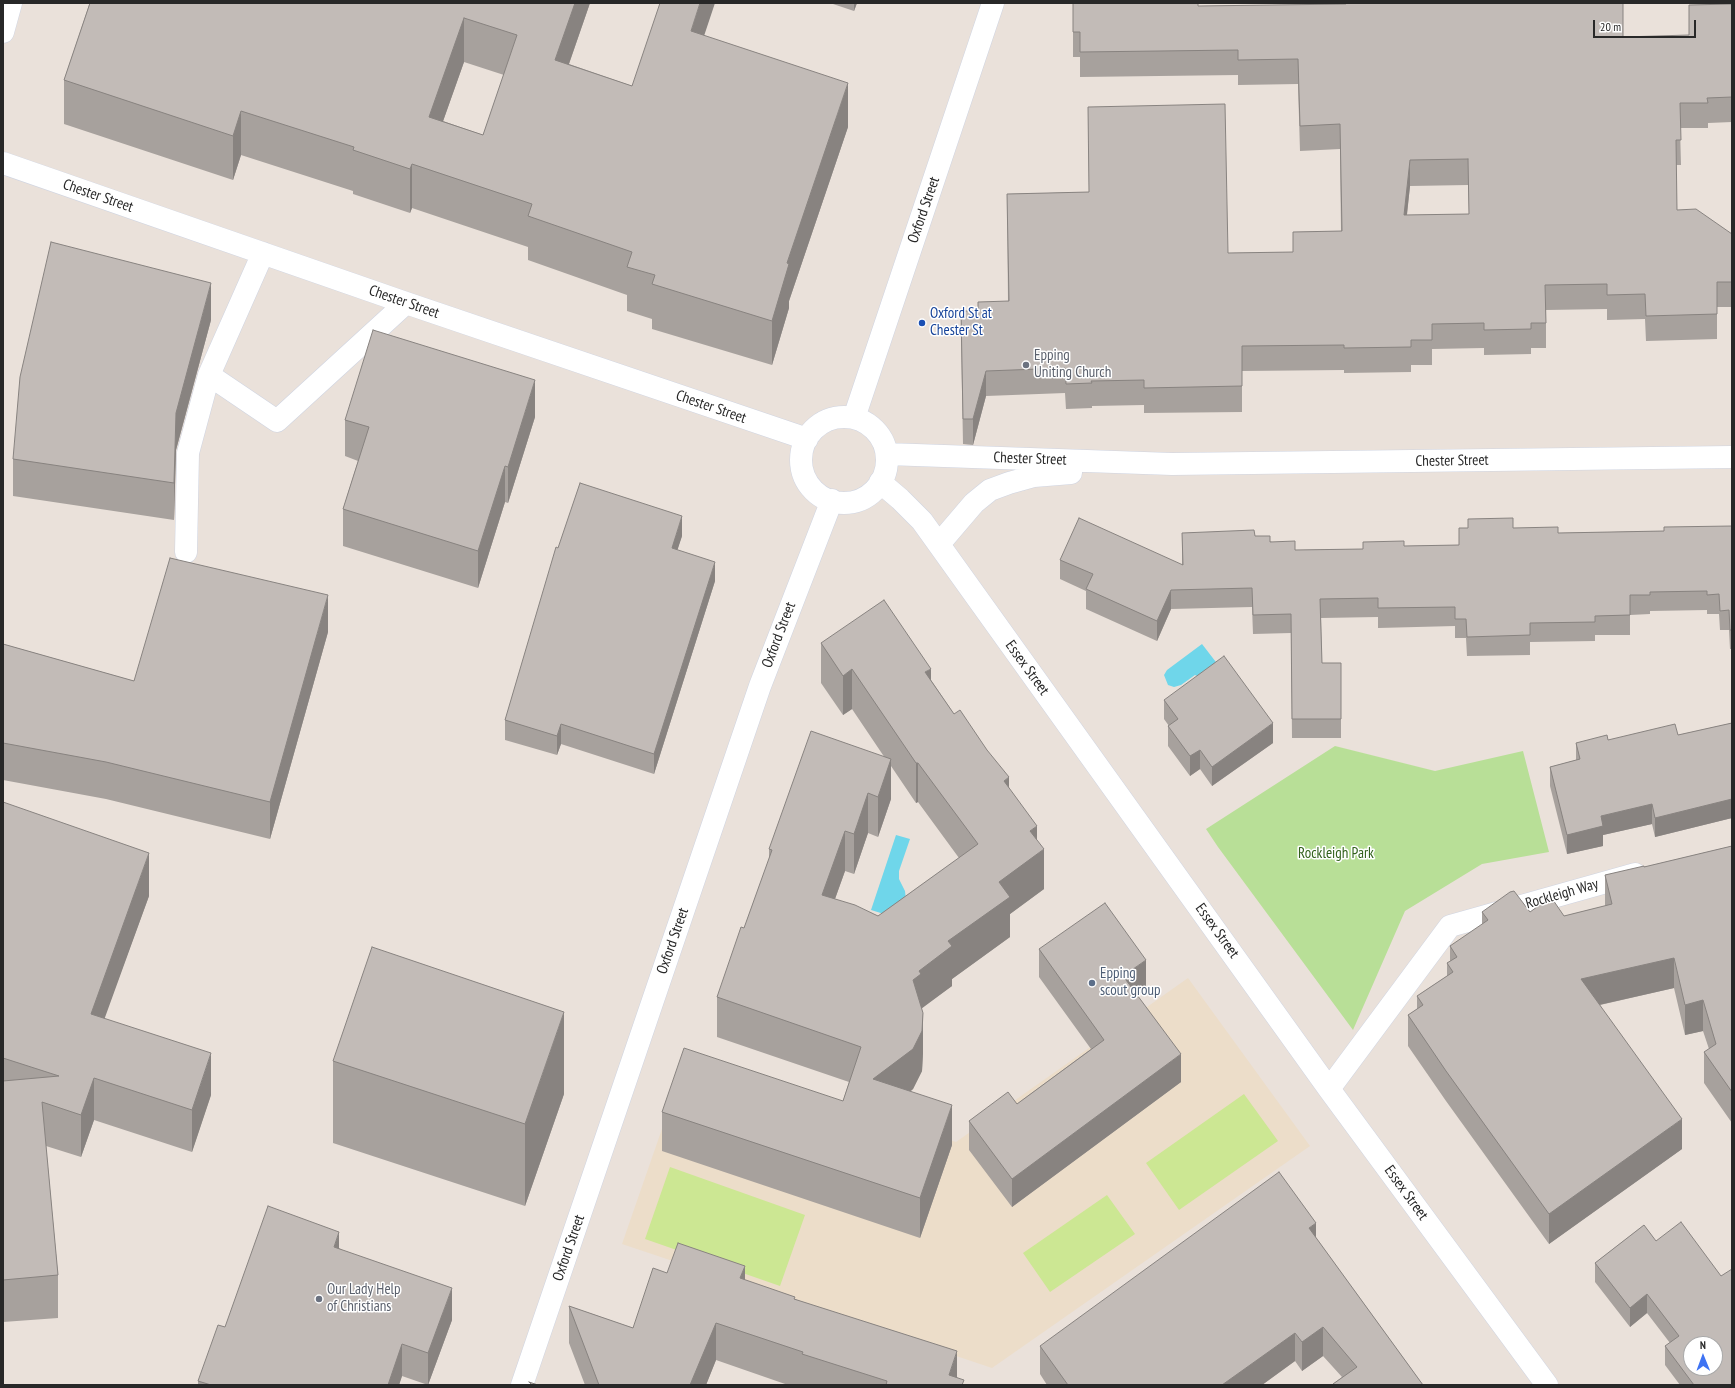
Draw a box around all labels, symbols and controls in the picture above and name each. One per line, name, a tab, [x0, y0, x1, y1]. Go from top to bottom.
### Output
scale bar	[1595, 12, 1698, 38]
text: 20 m	[1600, 19, 1621, 34]
street label: Oxford Street	[904, 174, 944, 246]
street label: Chester Street	[60, 176, 136, 216]
street label: Chester Street	[366, 282, 442, 322]
place label: Oxford St at Chester St	[930, 305, 992, 340]
marker: Oxford St at Chester St	[917, 318, 927, 328]
place label: Epping Uniting Church	[1034, 347, 1111, 382]
marker: Epping Uniting Church	[1021, 360, 1031, 370]
street label: Chester Street	[673, 387, 749, 427]
street label: Chester Street	[993, 449, 1067, 469]
street label: Chester Street	[1415, 451, 1489, 471]
street label: Oxford Street	[758, 600, 800, 670]
street label: Essex Street	[1001, 637, 1053, 699]
park label: Rockleigh Park	[1298, 845, 1374, 863]
street label: Rockleigh Way	[1524, 875, 1600, 913]
street label: Essex Street	[1191, 900, 1243, 962]
street label: Oxford Street	[653, 905, 693, 977]
place label: Epping scout group	[1100, 965, 1161, 1000]
marker: Epping scout group	[1087, 978, 1097, 988]
street label: Essex Street	[1380, 1162, 1432, 1224]
street label: Oxford Street	[549, 1212, 589, 1284]
place label: Our Lady Help of Christians	[327, 1281, 401, 1316]
marker: Our Lady Help of Christians	[314, 1294, 324, 1304]
north arrow	[1683, 1336, 1723, 1376]
text: N	[1700, 1338, 1706, 1352]

